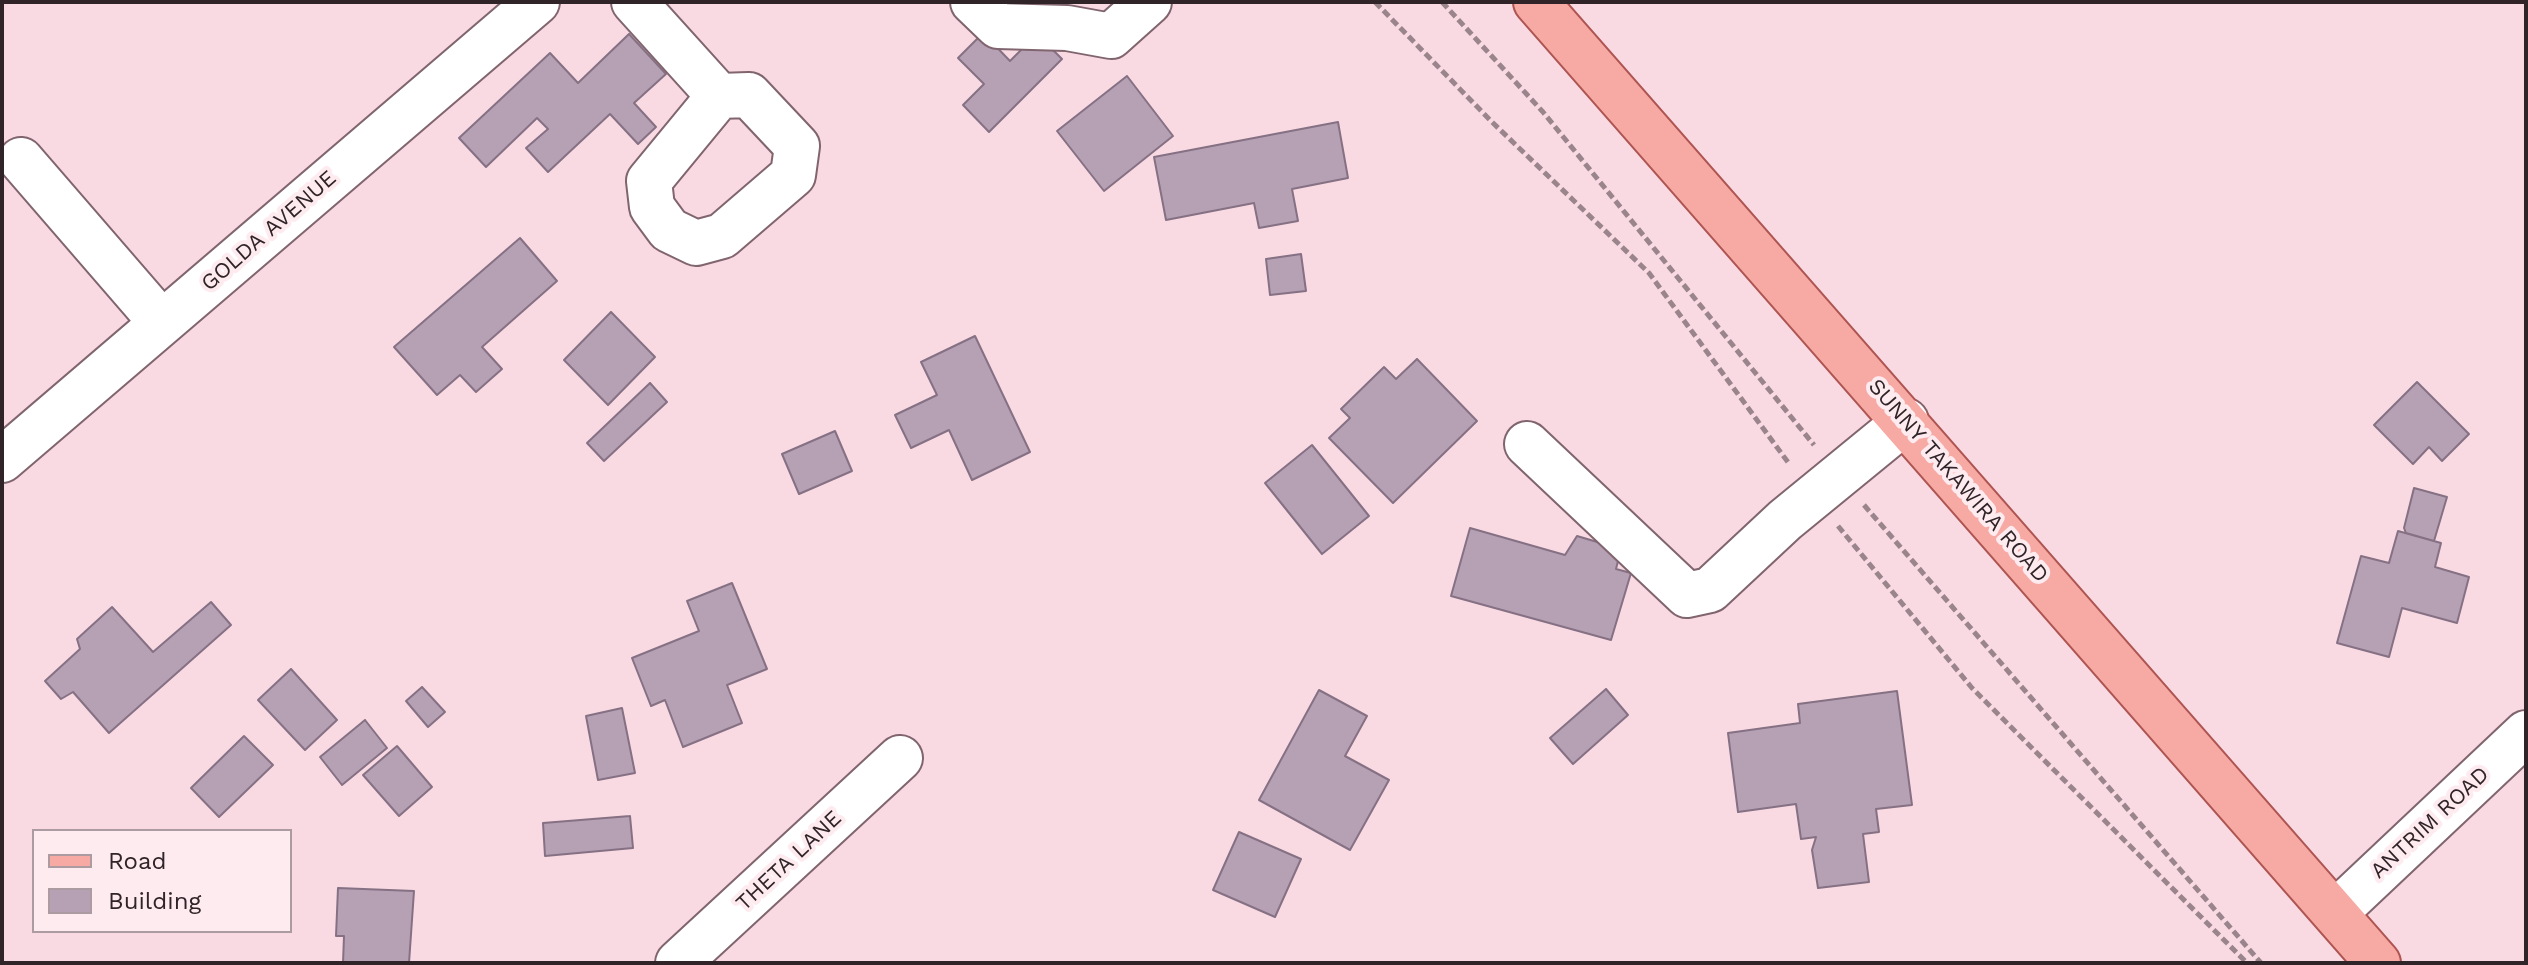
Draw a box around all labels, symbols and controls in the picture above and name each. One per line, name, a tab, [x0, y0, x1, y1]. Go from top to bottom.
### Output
street label: GOLDA AVENUE	[196, 165, 342, 297]
street label: SUNNY TAKAWIRA ROAD	[1862, 374, 2054, 588]
street label: ANTRIM ROAD	[2365, 761, 2495, 885]
street label: THETA LANE	[731, 805, 847, 917]
legend	[32, 829, 292, 933]
text: Road	[108, 847, 167, 875]
text: Building	[108, 887, 201, 915]

